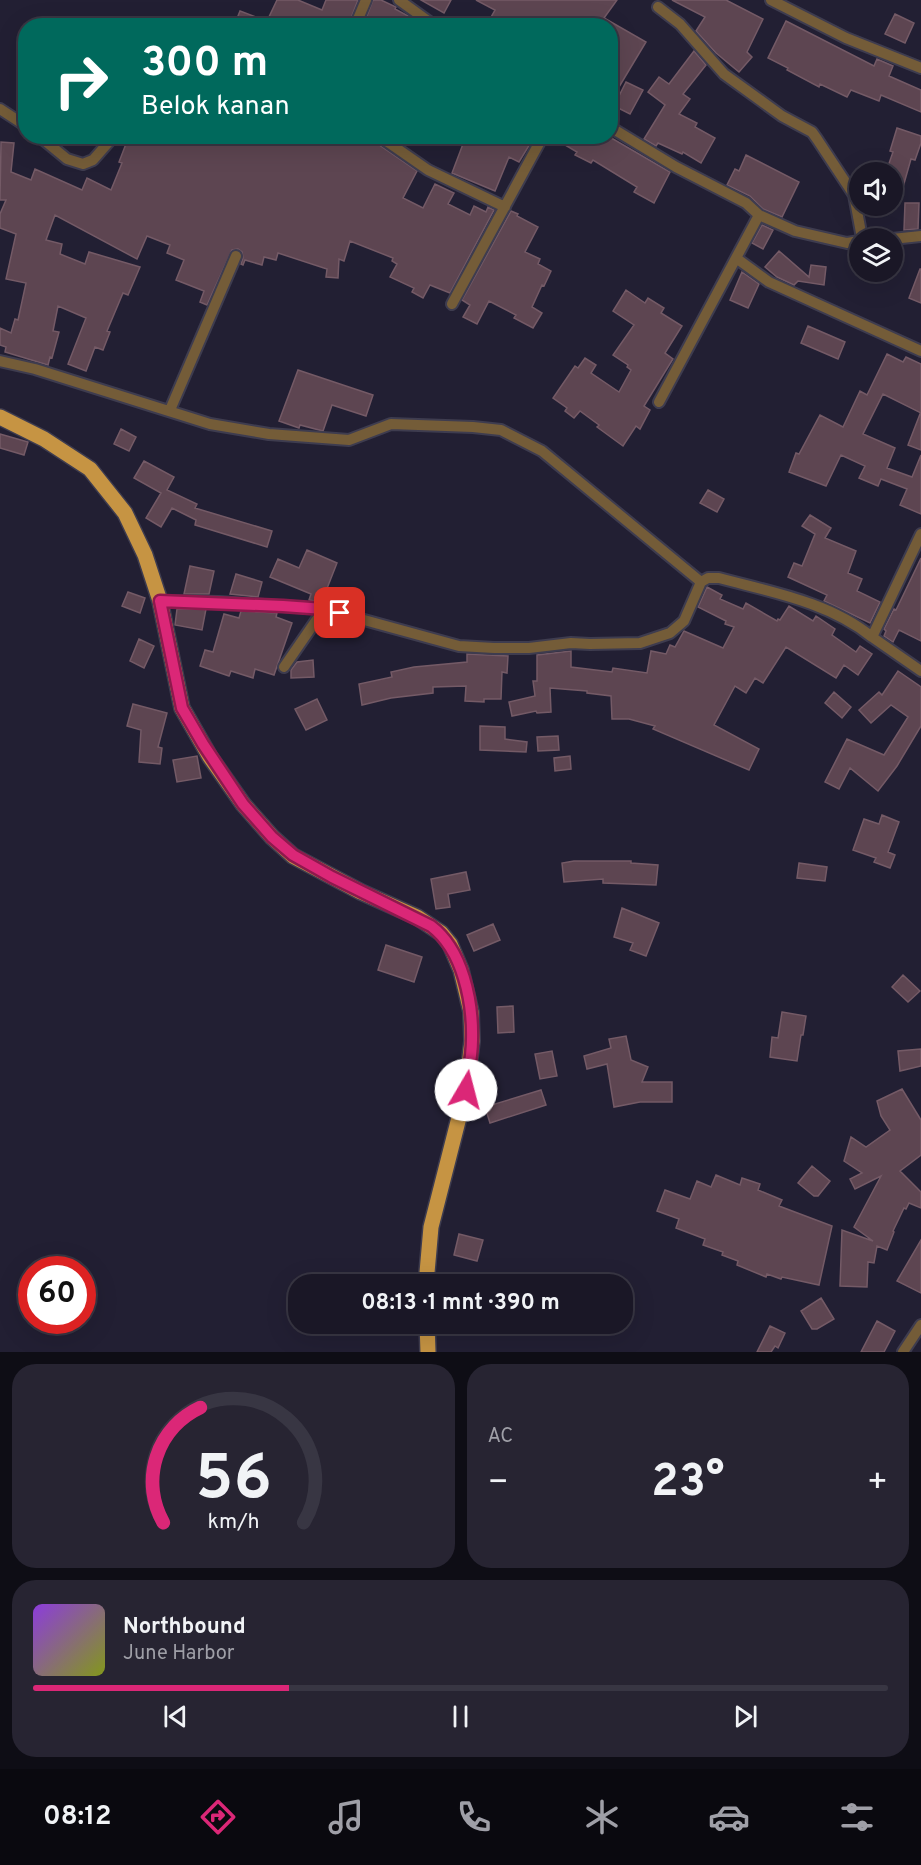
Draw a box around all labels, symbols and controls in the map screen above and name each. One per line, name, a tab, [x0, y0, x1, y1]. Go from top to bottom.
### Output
text: 300 m	[141, 38, 268, 91]
icon: right	[42, 42, 120, 120]
text: Belok kanan	[141, 90, 290, 124]
map controls	[849, 162, 903, 282]
button: sound	[849, 162, 903, 216]
button: layers	[849, 228, 903, 282]
pin	[314, 587, 365, 638]
icon: arrive	[323, 596, 356, 629]
position arrow	[434, 1058, 498, 1122]
speed limit sign: 60	[18, 1256, 96, 1334]
text: 08:13 · 1 mnt · 390 m	[361, 1290, 560, 1317]
text: AC	[488, 1424, 513, 1450]
text: 56	[195, 1442, 271, 1521]
text: 23°	[651, 1455, 724, 1512]
text: −	[488, 1463, 509, 1505]
text: +	[867, 1463, 888, 1505]
text: km/h	[207, 1509, 259, 1536]
text: Northbound	[123, 1614, 246, 1641]
text: June Harbor	[123, 1641, 235, 1667]
icon: previous	[159, 1700, 192, 1733]
icon: pause	[444, 1700, 477, 1733]
icon: next	[729, 1700, 762, 1733]
icon: directions	[197, 1796, 239, 1838]
icon: music	[325, 1796, 367, 1838]
icon: phone	[453, 1796, 495, 1838]
icon: climate	[581, 1796, 623, 1838]
icon: car	[708, 1796, 750, 1838]
icon: filters	[836, 1796, 878, 1838]
text: 08:12	[43, 1800, 111, 1834]

